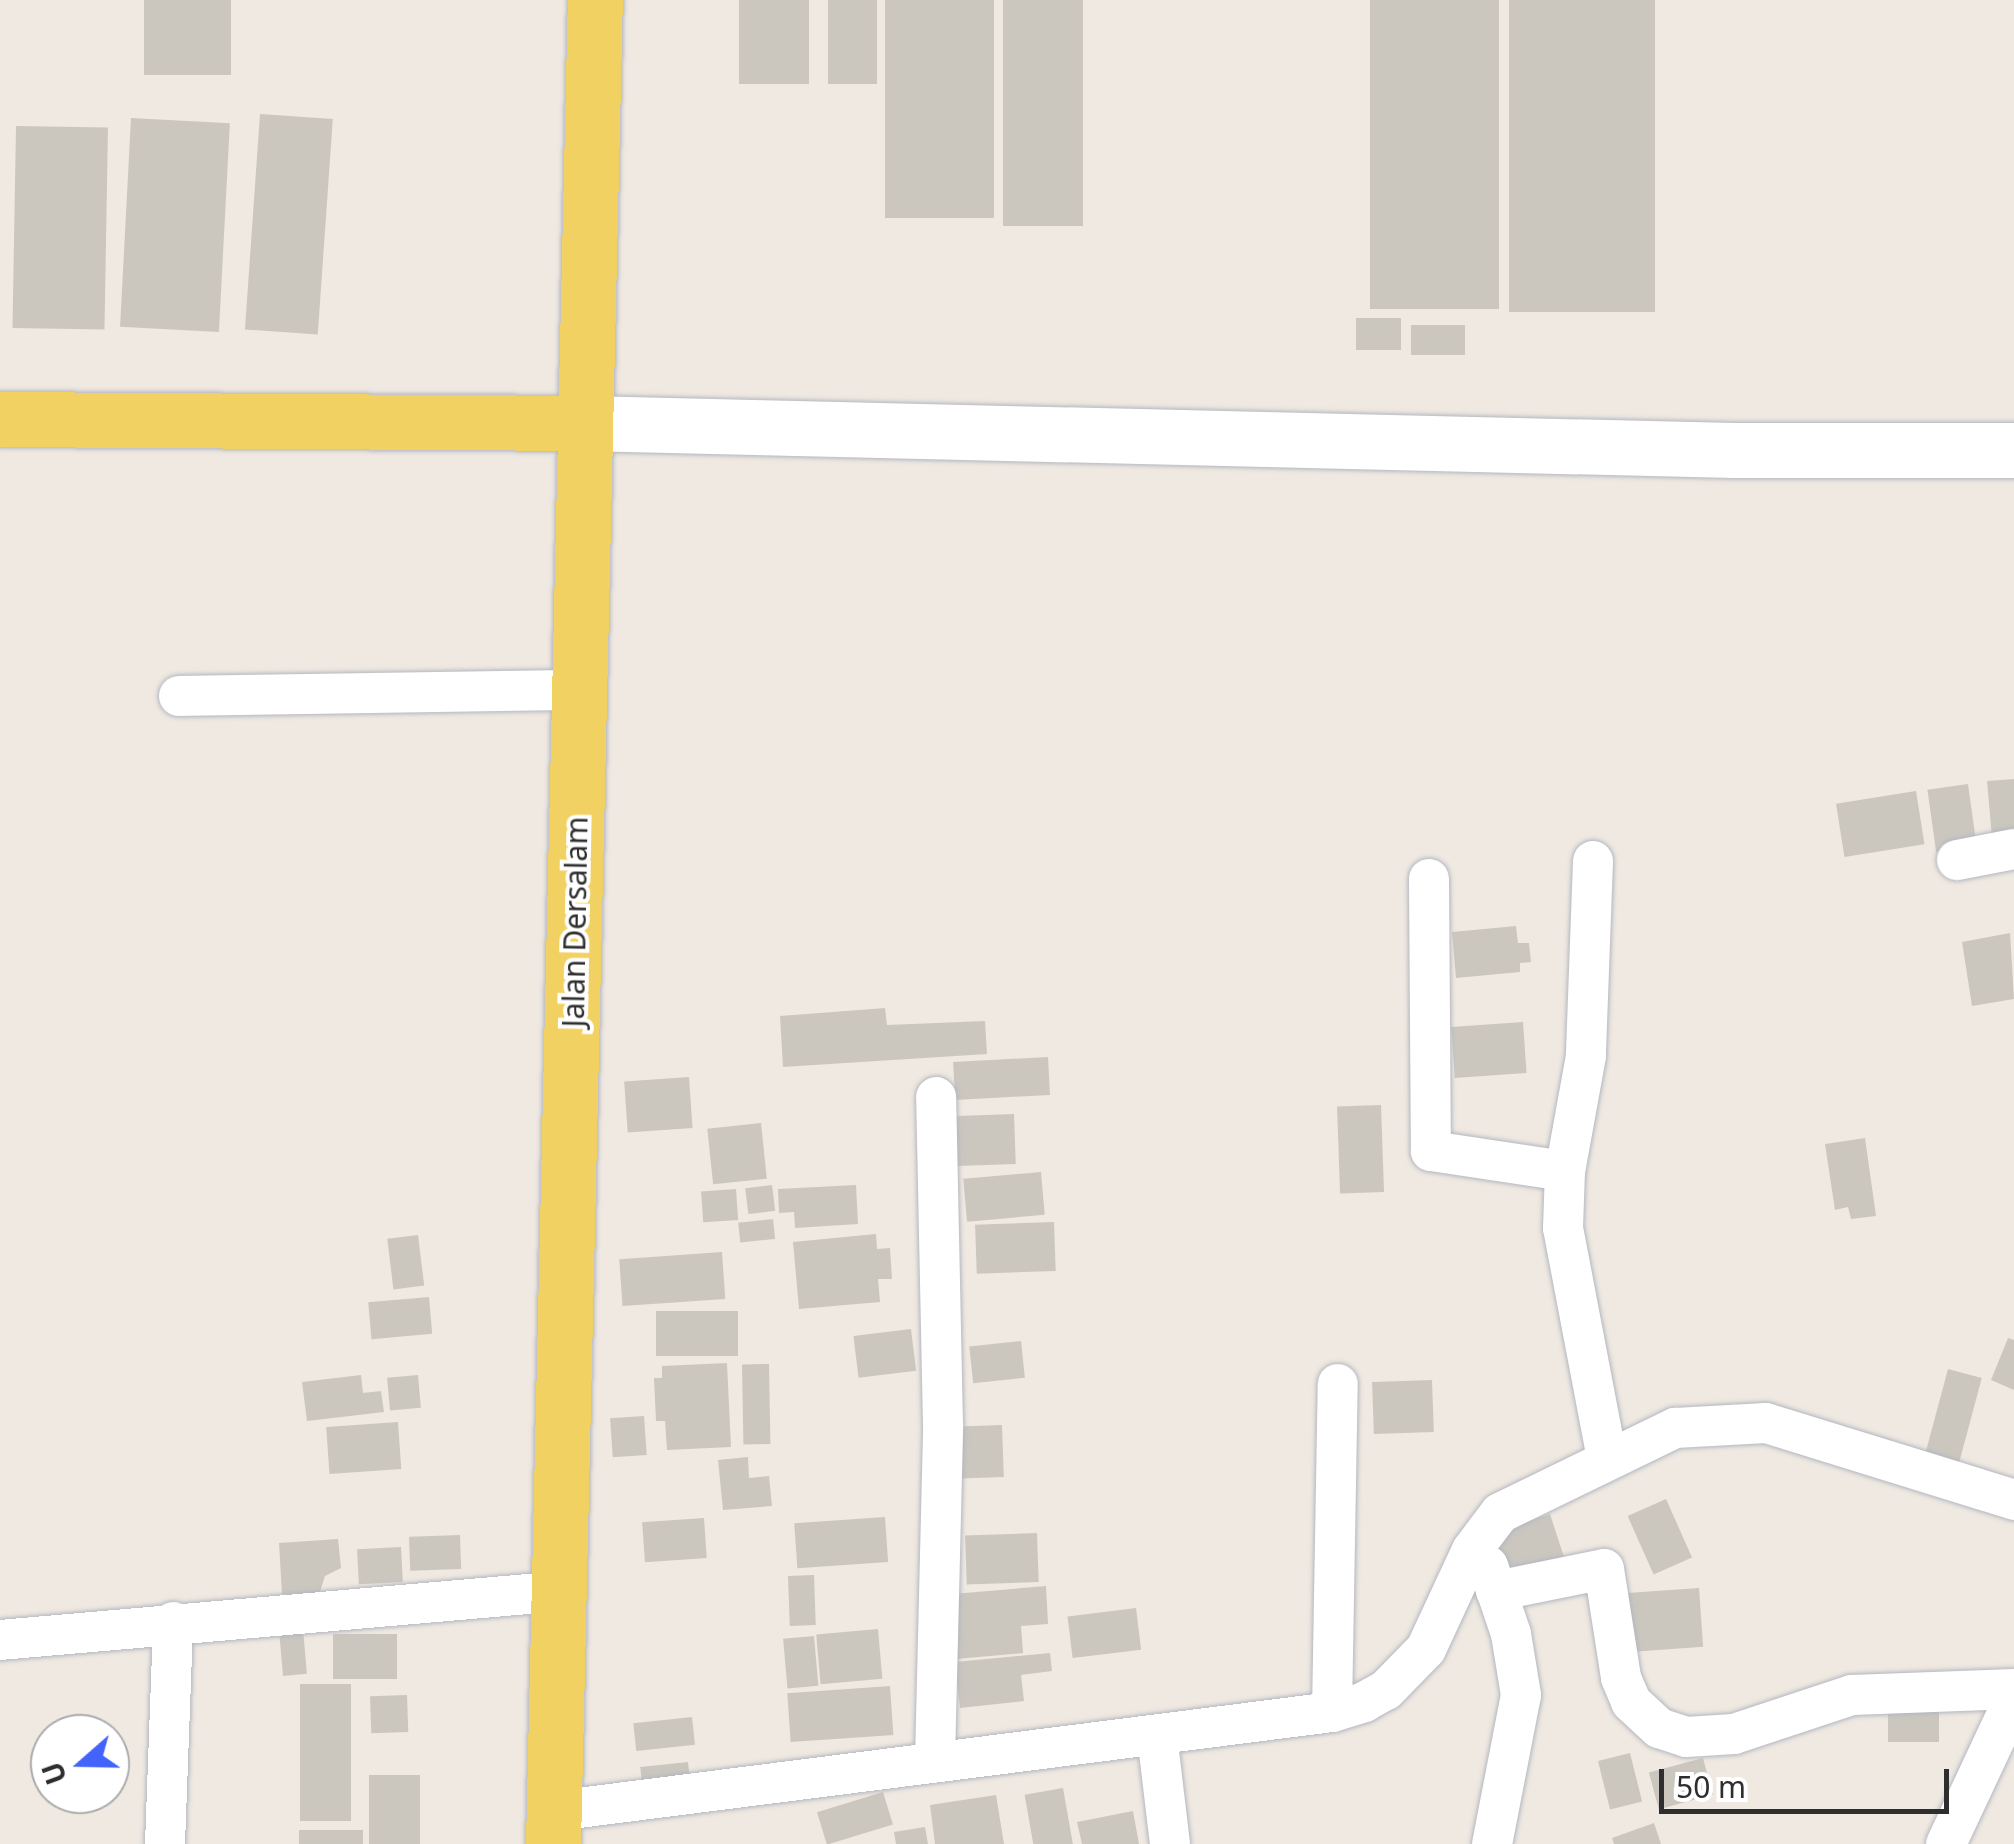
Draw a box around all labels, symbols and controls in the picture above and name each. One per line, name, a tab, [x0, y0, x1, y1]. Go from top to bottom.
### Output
street label: Jalan Dersalam	[555, 816, 595, 1028]
north arrow	[30, 1714, 130, 1814]
scale bar	[1664, 1749, 1954, 1811]
text: U	[32, 1757, 75, 1790]
text: 50 m	[1676, 1766, 1746, 1807]

